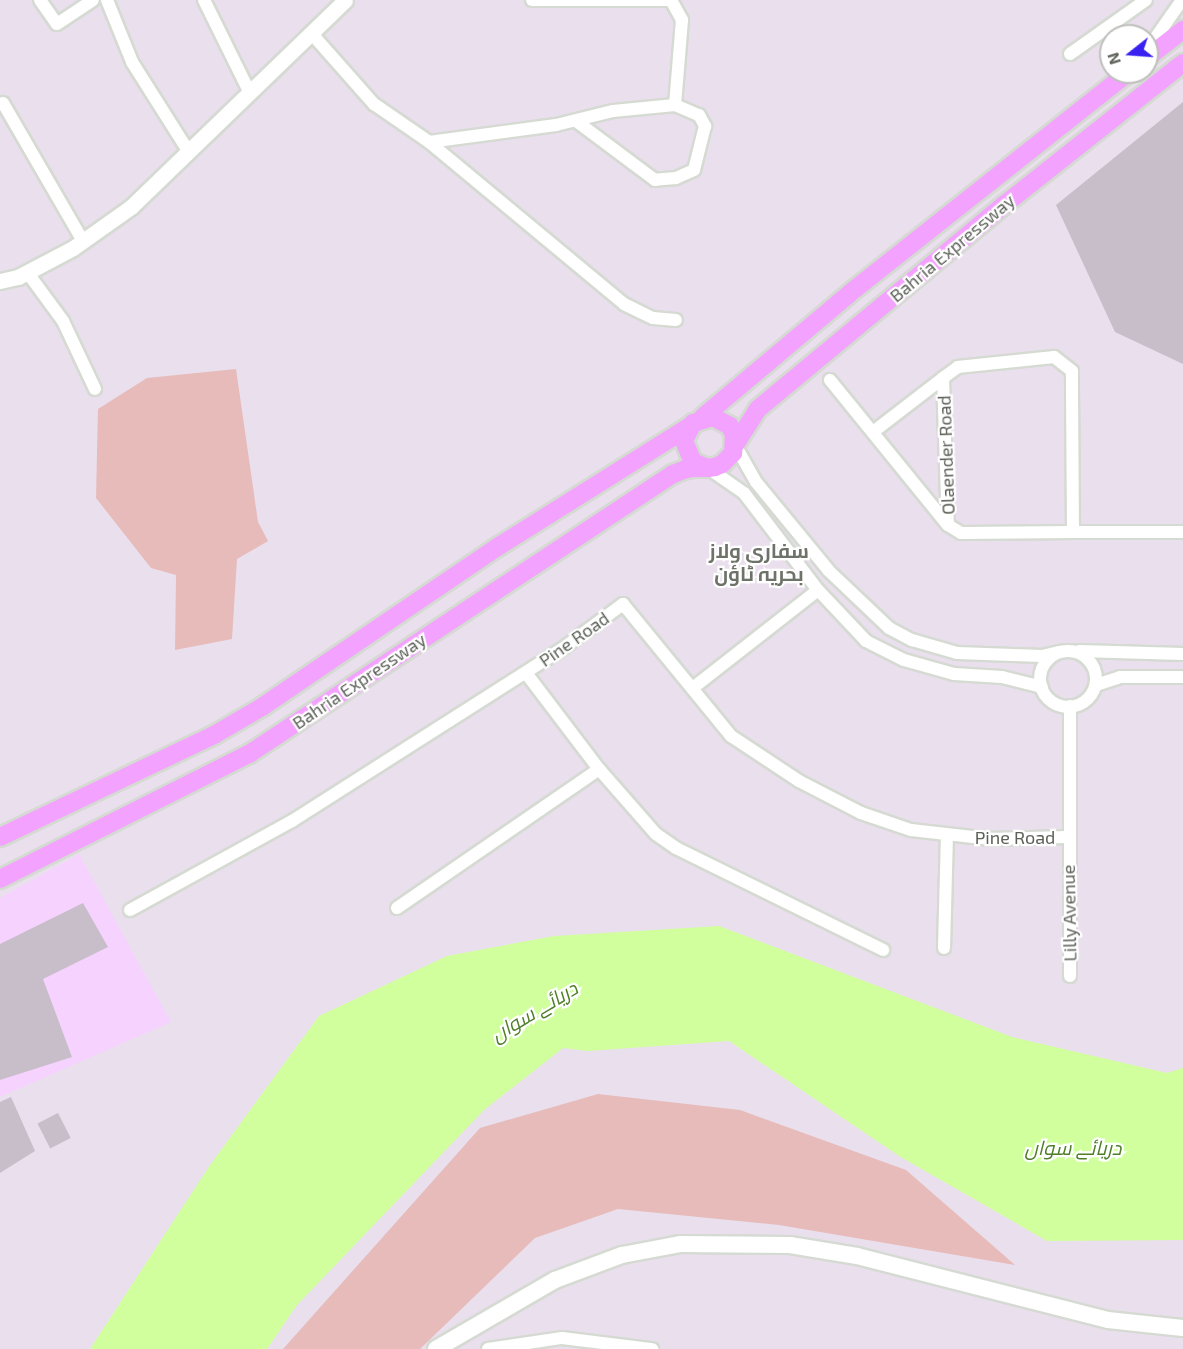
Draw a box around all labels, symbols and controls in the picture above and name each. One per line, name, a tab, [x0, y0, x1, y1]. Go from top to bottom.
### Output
north arrow	[1099, 24, 1159, 84]
text: N	[1102, 51, 1124, 67]
street label: Bahria Expressway	[885, 190, 1019, 306]
street label: Olaender Road	[933, 395, 959, 515]
district label: سفاری ولاز بحریہ ٹاؤن	[709, 539, 809, 586]
street label: Pine Road	[535, 607, 613, 671]
street label: Bahria Expressway	[288, 628, 430, 734]
street label: Pine Road	[975, 826, 1055, 848]
street label: Lilly Avenue	[1057, 864, 1081, 962]
water label: دریائے سواں	[486, 976, 582, 1046]
water label: دریائے سواں	[1025, 1135, 1121, 1159]

